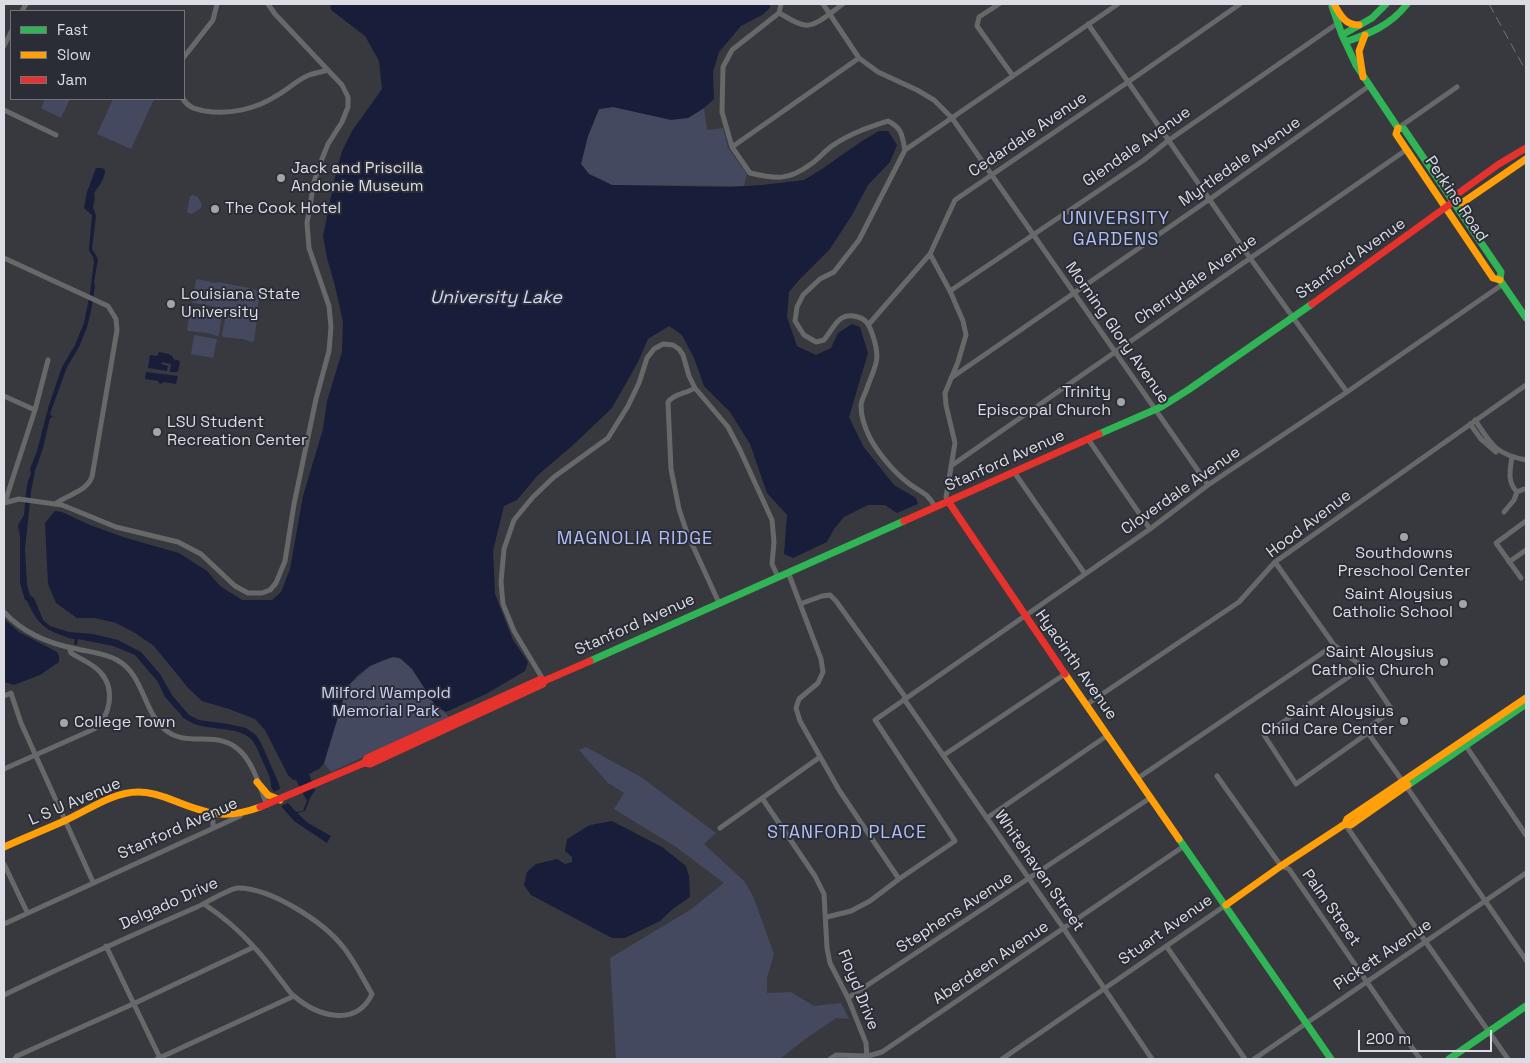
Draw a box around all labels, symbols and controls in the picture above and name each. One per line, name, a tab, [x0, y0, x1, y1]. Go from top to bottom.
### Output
legend	[10, 10, 185, 100]
text: Fast	[57, 20, 88, 39]
text: Slow	[57, 45, 91, 64]
text: Jam	[57, 70, 87, 89]
street label: Cedardale Avenue	[965, 88, 1091, 182]
street label: Glendale Avenue	[1079, 103, 1195, 191]
street label: Myrtledale Avenue	[1176, 113, 1304, 211]
street label: Perkins Road	[1420, 153, 1492, 245]
place label: Jack and Priscilla Andonie Museum	[291, 159, 423, 197]
marker: Jack and Priscilla Andonie Museum	[275, 172, 287, 184]
place label: The Cook Hotel	[225, 199, 341, 219]
marker: The Cook Hotel	[209, 203, 221, 215]
district label: UNIVERSITY GARDENS	[1061, 208, 1171, 250]
street label: Stanford Avenue	[1293, 214, 1409, 304]
street label: Cherrydale Avenue	[1131, 231, 1261, 329]
street label: Morning Glory Avenue	[1061, 258, 1173, 408]
place label: Louisiana State University	[181, 285, 300, 323]
water label: University Lake	[430, 287, 562, 309]
marker: Louisiana State University	[165, 298, 177, 310]
place label: Trinity Episcopal Church	[977, 383, 1111, 421]
marker: Trinity Episcopal Church	[1115, 396, 1127, 408]
place label: LSU Student Recreation Center	[167, 413, 307, 451]
marker: LSU Student Recreation Center	[151, 426, 163, 438]
street label: Stanford Avenue	[942, 426, 1068, 496]
street label: Cloverdale Avenue	[1118, 443, 1244, 539]
street label: Hood Avenue	[1263, 486, 1355, 562]
district label: MAGNOLIA RIDGE	[555, 528, 715, 550]
marker: Southdowns Preschool Center	[1398, 531, 1410, 543]
place label: Southdowns Preschool Center	[1338, 544, 1470, 582]
place label: Saint Aloysius Catholic School	[1333, 585, 1453, 623]
street label: Stanford Avenue	[572, 590, 698, 660]
marker: Saint Aloysius Catholic School	[1457, 598, 1469, 610]
street label: Hyacinth Avenue	[1031, 606, 1121, 724]
place label: Saint Aloysius Catholic Church	[1312, 643, 1434, 681]
marker: Saint Aloysius Catholic Church	[1438, 656, 1450, 668]
park label: Milford Wampold Memorial Park	[321, 684, 451, 722]
place label: Saint Aloysius Child Care Center	[1261, 702, 1394, 740]
place label: College Town	[74, 713, 175, 733]
marker: Saint Aloysius Child Care Center	[1398, 715, 1410, 727]
marker: College Town	[58, 717, 70, 729]
street label: L S U Avenue	[26, 774, 124, 830]
street label: Stanford Avenue	[115, 794, 241, 864]
street label: Whitehaven Street	[990, 807, 1088, 935]
district label: STANFORD PLACE	[765, 822, 929, 844]
street label: Palm Street	[1298, 866, 1364, 950]
street label: Stephens Avenue	[893, 868, 1017, 958]
street label: Delgado Drive	[117, 874, 221, 934]
street label: Stuart Avenue	[1115, 891, 1217, 969]
street label: Pickett Avenue	[1330, 915, 1436, 995]
street label: Aberdeen Avenue	[930, 917, 1052, 1009]
street label: Floyd Drive	[833, 947, 883, 1033]
scale bar	[1360, 1020, 1494, 1052]
text: 200 m	[1366, 1029, 1411, 1048]

